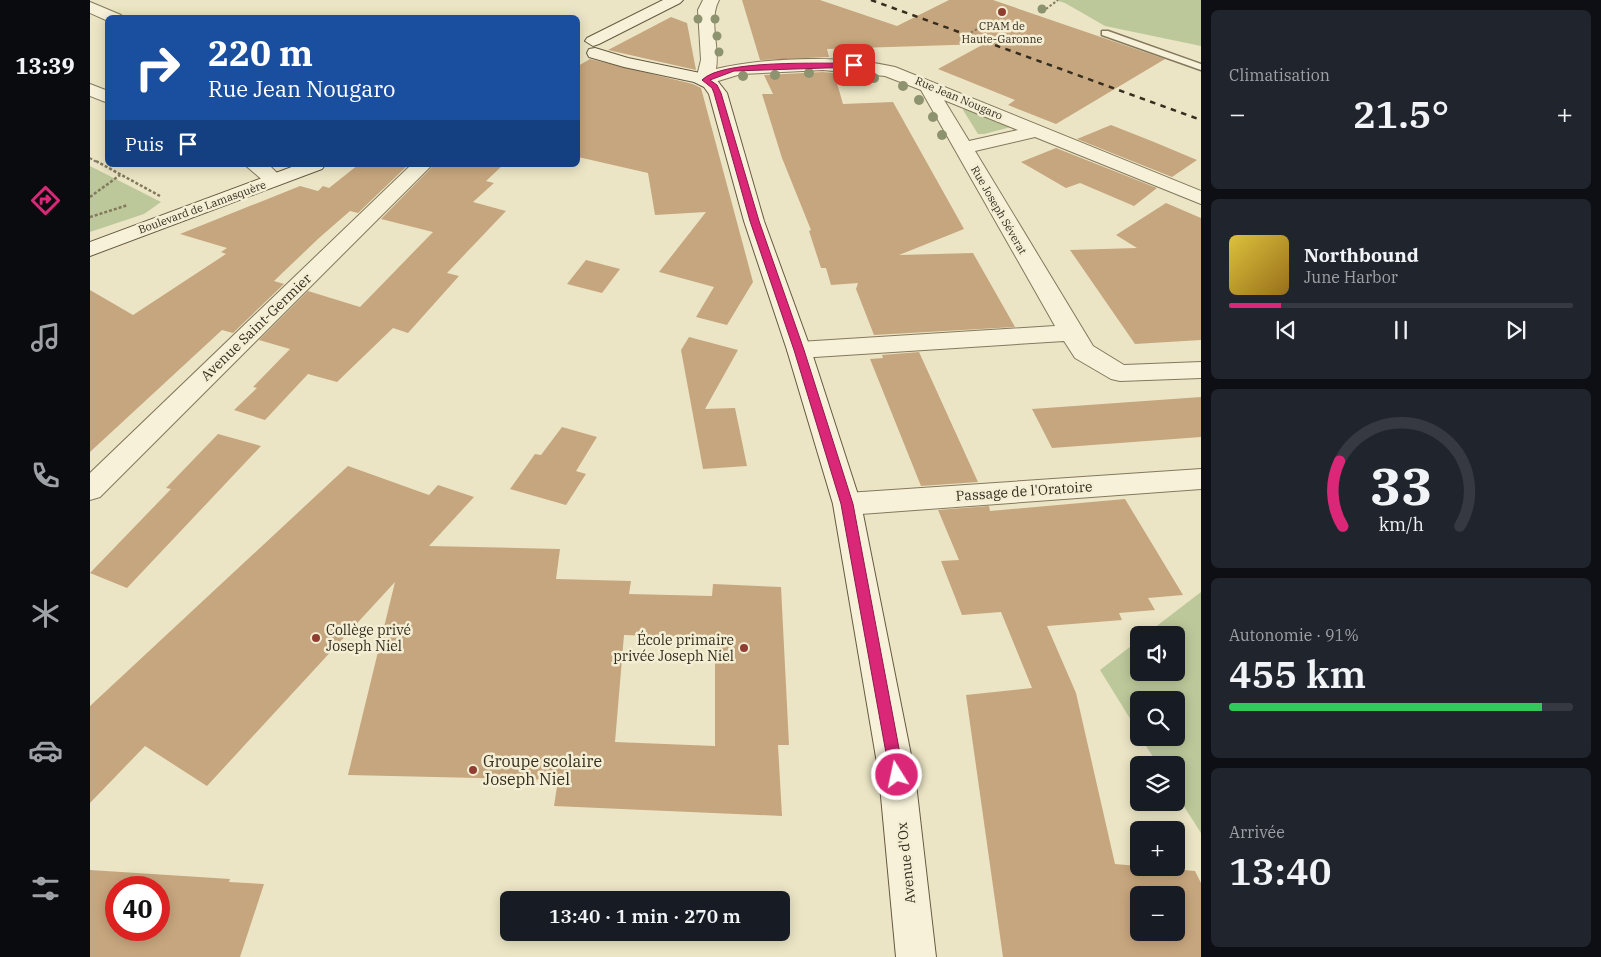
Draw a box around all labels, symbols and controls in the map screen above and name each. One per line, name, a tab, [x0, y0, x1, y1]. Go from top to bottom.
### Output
marker: CPAM de Haute-Garonne	[996, 6, 1008, 18]
place label: CPAM de Haute-Garonne	[962, 19, 1043, 46]
text: 220 m	[208, 30, 313, 76]
icon: right	[125, 35, 190, 100]
pin	[833, 44, 875, 86]
text: 13:39	[15, 51, 75, 80]
icon: arrive	[840, 51, 868, 79]
text: Climatisation	[1229, 65, 1330, 85]
street label: Rue Jean Nougaro	[913, 73, 1005, 123]
text: Rue Jean Nougaro	[208, 74, 395, 103]
text: 21.5°	[1353, 89, 1449, 138]
text: −	[1229, 95, 1246, 132]
text: +	[1556, 95, 1573, 132]
icon: arrive	[174, 130, 202, 158]
text: Puis	[125, 132, 164, 156]
street label: Rue Joseph Séverat	[968, 163, 1030, 257]
street label: Boulevard de Lamasquère	[136, 177, 268, 237]
icon: directions	[28, 183, 63, 218]
text: Northbound	[1304, 243, 1419, 267]
text: June Harbor	[1304, 267, 1398, 287]
street label: Avenue Saint-Germier	[197, 269, 316, 385]
icon: previous	[1272, 316, 1300, 344]
icon: pause	[1387, 316, 1415, 344]
icon: next	[1502, 316, 1530, 344]
icon: music	[28, 320, 63, 355]
text: 33	[1370, 452, 1432, 519]
icon: phone	[28, 458, 63, 493]
street label: Passage de l'Oratoire	[955, 477, 1093, 505]
text: km/h	[1378, 513, 1424, 536]
icon: climate	[28, 596, 63, 631]
place label: Collège privé Joseph Niel	[326, 621, 411, 655]
text: Autonomie · 91%	[1229, 625, 1359, 645]
map controls	[1130, 626, 1185, 941]
button: sound	[1130, 626, 1185, 681]
place label: École primaire privée Joseph Niel	[613, 630, 734, 665]
marker: Collège privé Joseph Niel	[310, 632, 322, 644]
marker: École primaire privée Joseph Niel	[738, 642, 750, 654]
text: 455 km	[1229, 649, 1366, 698]
button: search	[1130, 691, 1185, 746]
icon: car	[28, 733, 63, 768]
position arrow	[870, 748, 922, 800]
place label: Groupe scolaire Joseph Niel	[483, 751, 602, 789]
button: layers	[1130, 756, 1185, 811]
marker: Groupe scolaire Joseph Niel	[467, 764, 479, 776]
street label: Avenue d'Ox	[893, 821, 919, 905]
button: +	[1130, 821, 1185, 876]
text: Arrivée	[1229, 822, 1285, 842]
text: 13:40	[1229, 846, 1332, 895]
icon: filters	[28, 871, 63, 906]
speed limit sign: 40	[105, 876, 170, 941]
button: −	[1130, 886, 1185, 941]
text: 13:40 · 1 min · 270 m	[549, 904, 741, 928]

